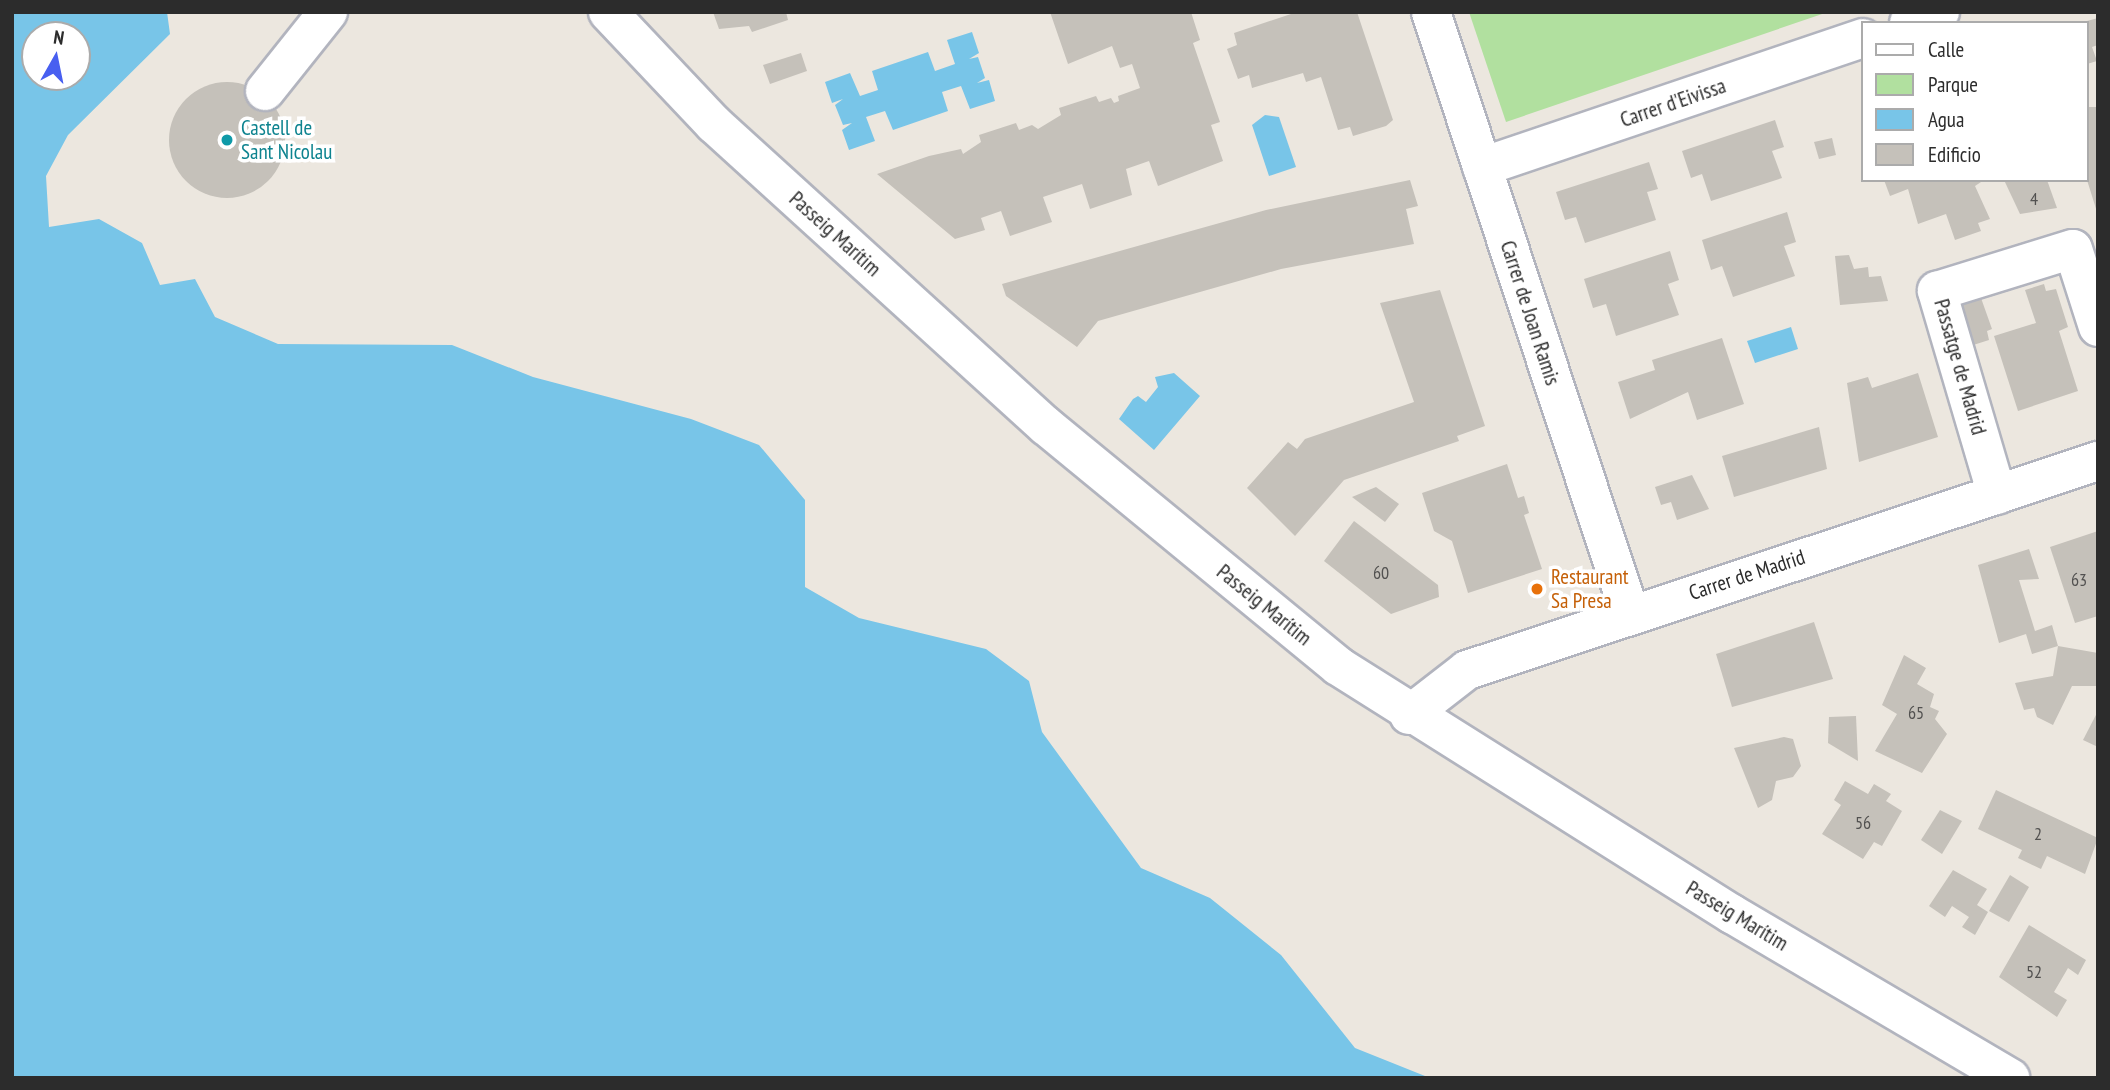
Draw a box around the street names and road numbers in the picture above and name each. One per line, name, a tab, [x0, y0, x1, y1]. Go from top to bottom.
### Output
street label: Carrer d'Eivissa	[1617, 73, 1729, 133]
street label: Passeig Marítim	[784, 186, 886, 282]
street label: Carrer de Joan Ramis	[1495, 238, 1565, 388]
street label: Passatge de Madrid	[1929, 296, 1991, 438]
street label: Carrer de Madrid	[1686, 544, 1808, 606]
street label: Passeig Marítim	[1212, 559, 1316, 651]
street label: Passeig Marítim	[1682, 876, 1792, 956]

